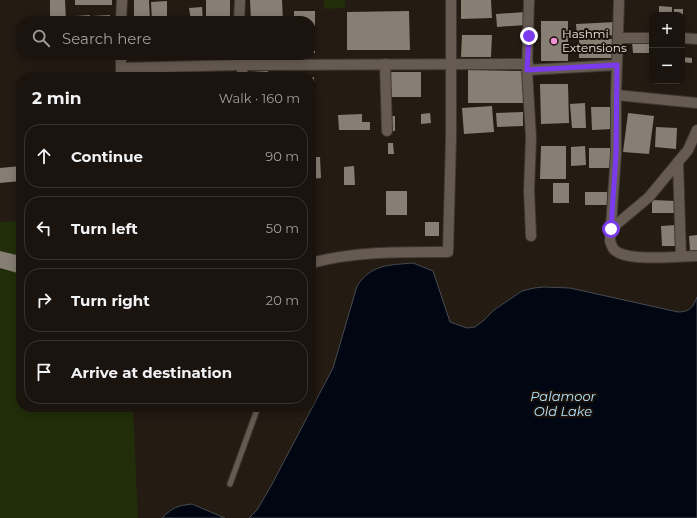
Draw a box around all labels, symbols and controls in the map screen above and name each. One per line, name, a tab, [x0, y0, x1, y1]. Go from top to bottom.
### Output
map controls	[649, 12, 685, 84]
button: +	[649, 12, 685, 48]
search box	[16, 16, 316, 60]
place label: Hashmi Extensions	[562, 26, 627, 55]
icon: search	[30, 27, 52, 49]
route end	[520, 27, 538, 45]
text: Search here	[62, 29, 151, 48]
marker: Hashmi Extensions	[549, 36, 559, 46]
button: −	[649, 48, 685, 84]
text: 2 min	[32, 88, 82, 108]
text: Walk · 160 m	[219, 90, 300, 106]
icon: ahead	[33, 145, 55, 167]
text: Continue	[71, 147, 143, 166]
text: 90 m	[265, 148, 299, 164]
icon: left	[33, 217, 55, 239]
text: Turn left	[71, 219, 138, 238]
text: 50 m	[266, 220, 299, 236]
route start	[602, 220, 620, 238]
icon: right	[33, 289, 55, 311]
text: Turn right	[71, 291, 150, 310]
text: 20 m	[266, 292, 299, 308]
icon: arrive	[33, 361, 55, 383]
text: Arrive at destination	[71, 363, 232, 382]
water label: Palamoor Old Lake	[530, 388, 597, 419]

